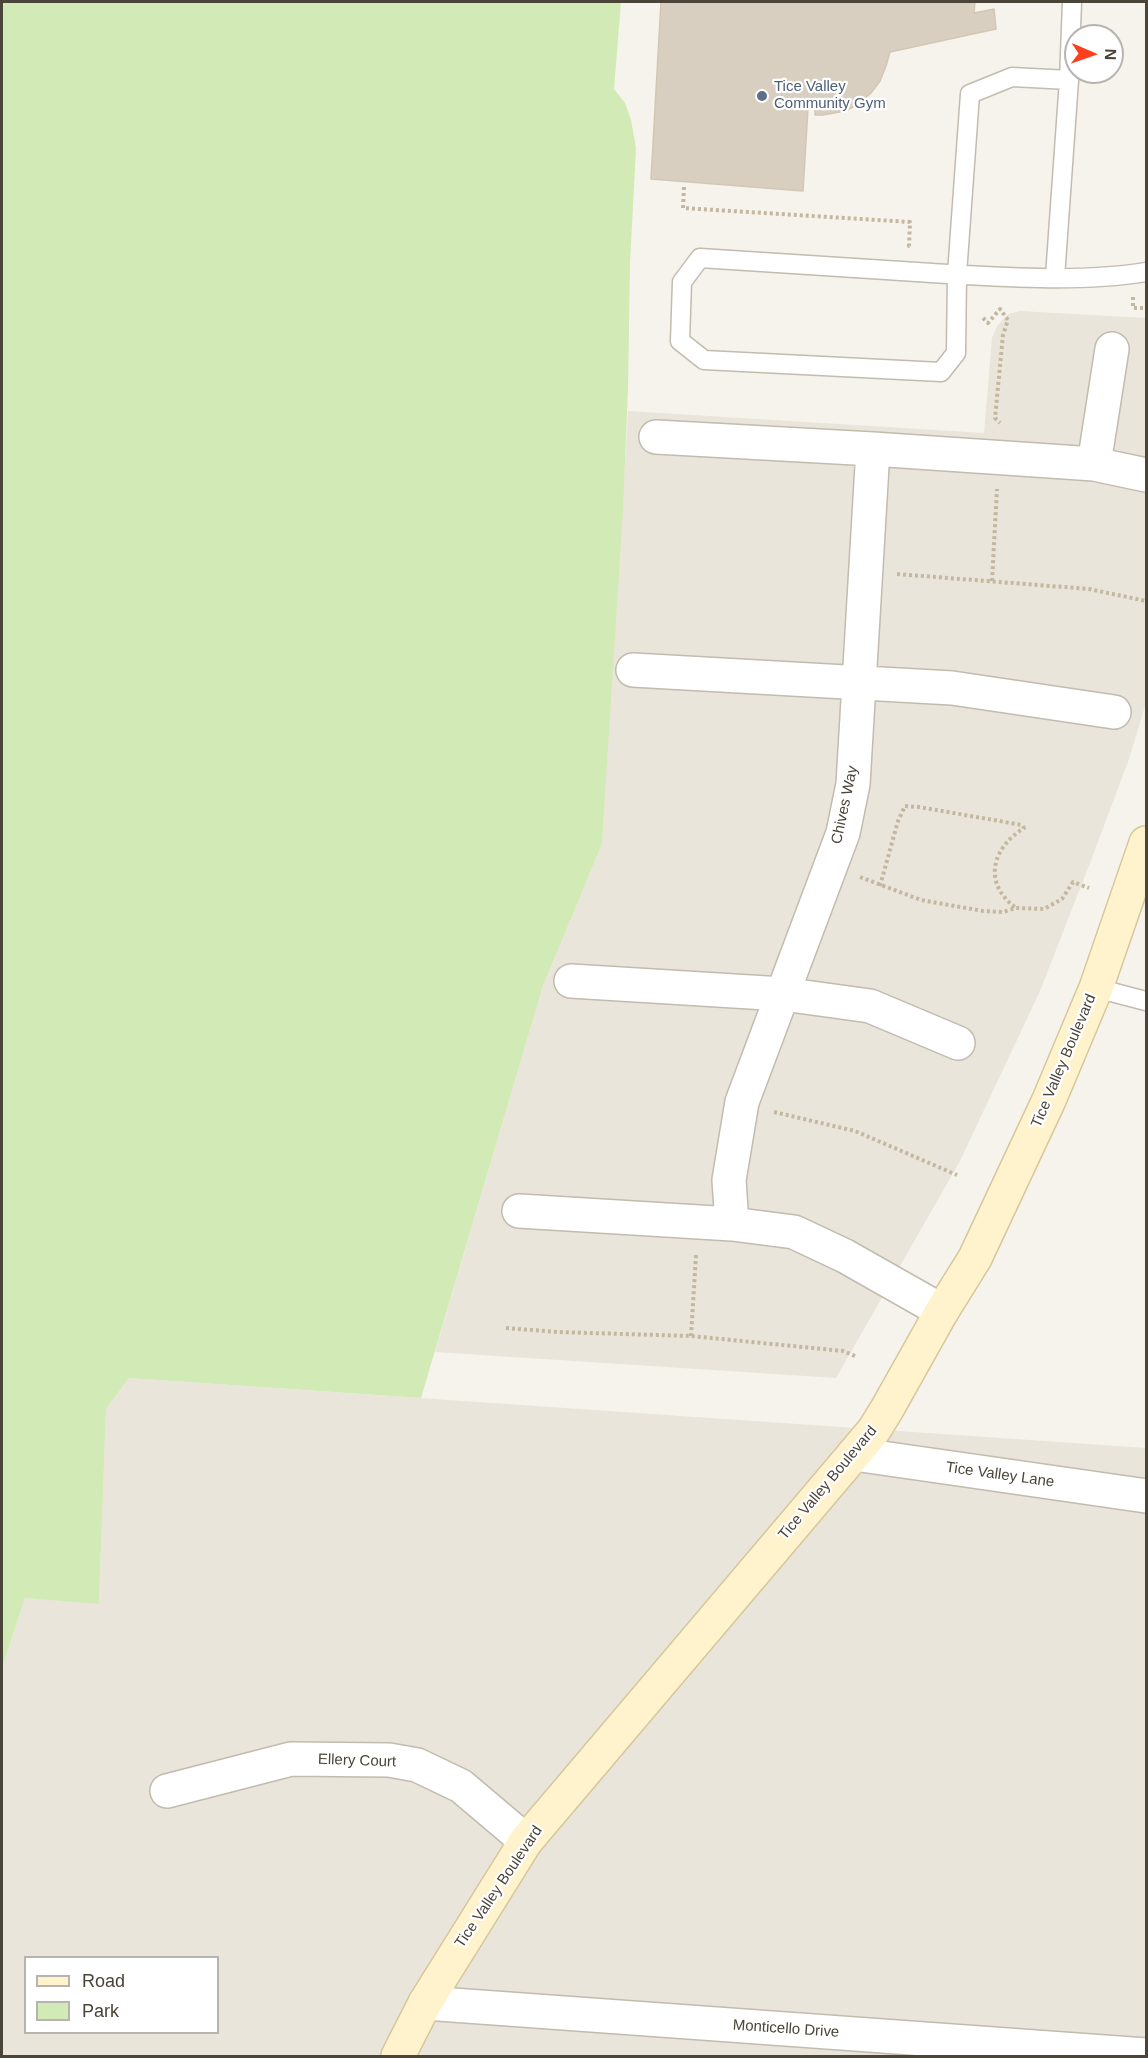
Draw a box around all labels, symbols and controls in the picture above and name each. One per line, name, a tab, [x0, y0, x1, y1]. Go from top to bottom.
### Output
north arrow	[1064, 24, 1124, 84]
text: N	[1102, 49, 1119, 61]
place label: Tice Valley Community Gym	[774, 78, 886, 113]
marker: Tice Valley Community Gym	[755, 89, 769, 103]
street label: Chives Way	[828, 764, 862, 846]
street label: Tice Valley Boulevard	[1028, 991, 1100, 1131]
street label: Tice Valley Boulevard	[775, 1422, 881, 1544]
street label: Tice Valley Lane	[945, 1458, 1055, 1492]
street label: Ellery Court	[318, 1751, 396, 1771]
street label: Tice Valley Boulevard	[451, 1823, 547, 1951]
legend	[24, 1956, 219, 2034]
text: Road	[82, 1971, 125, 1991]
text: Park	[82, 2001, 119, 2021]
street label: Monticello Drive	[732, 2016, 840, 2042]

